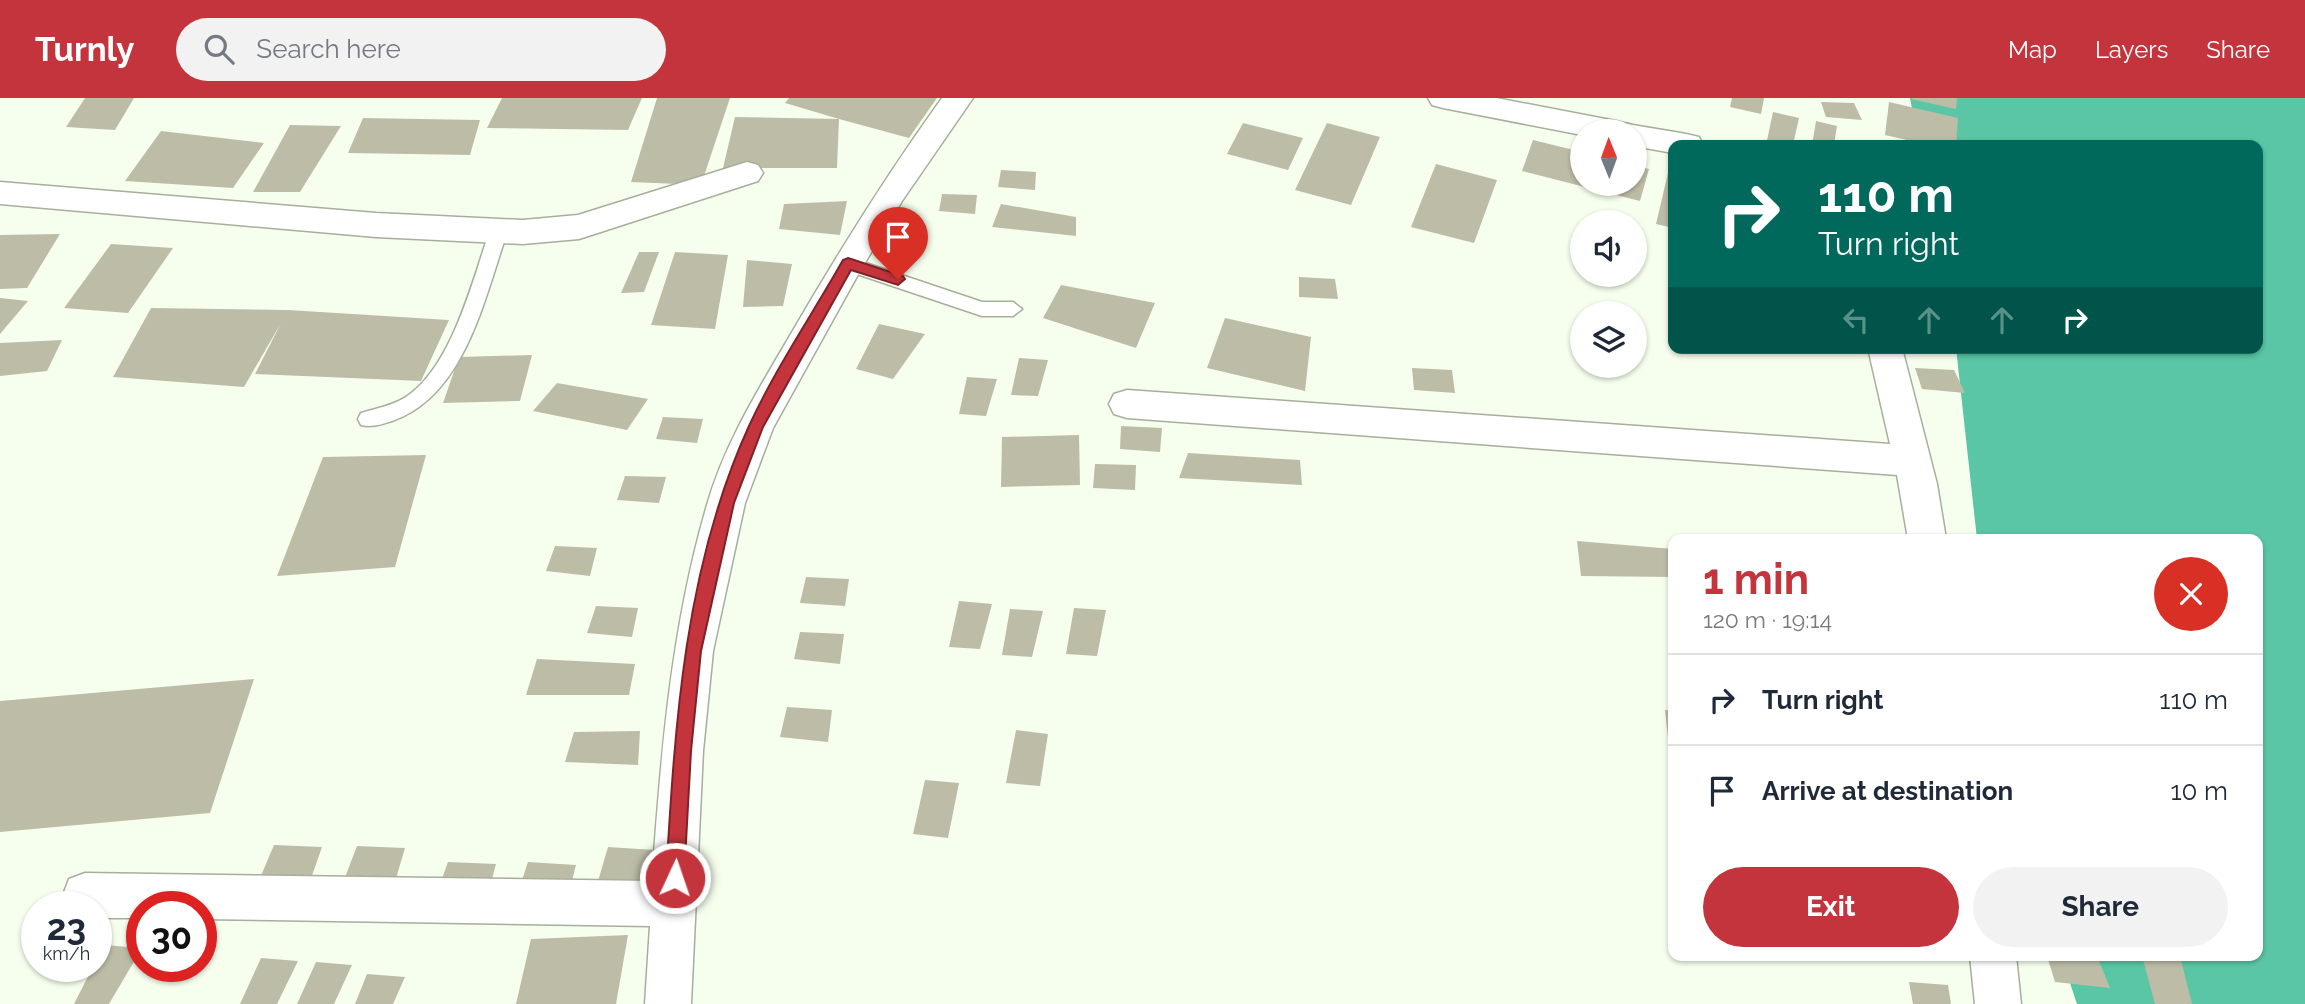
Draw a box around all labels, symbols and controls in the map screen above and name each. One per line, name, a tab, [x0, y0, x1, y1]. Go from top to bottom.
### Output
search box	[176, 18, 666, 81]
text: Turnly	[35, 30, 134, 69]
icon: search	[200, 30, 238, 68]
text: Search here	[256, 34, 401, 64]
text: Map	[2008, 35, 2057, 64]
text: Layers	[2095, 35, 2168, 64]
text: Share	[2206, 35, 2270, 64]
north arrow	[1570, 119, 1647, 196]
map controls	[1570, 119, 1647, 378]
text: 110 m	[1818, 166, 1954, 223]
icon: right	[1703, 168, 1794, 259]
pin	[868, 207, 928, 279]
button: sound	[1570, 210, 1647, 287]
icon: arrive	[879, 218, 917, 256]
text: Turn right	[1818, 225, 1959, 262]
button: layers	[1570, 301, 1647, 378]
icon: left	[1837, 301, 1875, 339]
icon: ahead	[1910, 301, 1948, 339]
icon: ahead	[1983, 301, 2021, 339]
icon: right	[2056, 301, 2094, 339]
text: 1 min	[1703, 555, 1809, 604]
button: close	[2154, 557, 2228, 631]
text: 120 m · 19:14	[1703, 606, 1832, 633]
icon: right	[1703, 681, 1741, 719]
text: Turn right	[1762, 685, 1883, 715]
text: 110 m	[2159, 685, 2228, 715]
icon: arrive	[1703, 772, 1741, 810]
text: Arrive at destination	[1762, 776, 2013, 806]
text: 10 m	[2170, 776, 2228, 806]
position arrow	[638, 841, 712, 915]
button: Exit	[1703, 867, 1959, 947]
button: Share	[1973, 867, 2228, 947]
speed limit sign: 30	[126, 891, 217, 982]
text: 23	[47, 907, 86, 948]
text: km/h	[43, 943, 90, 964]

